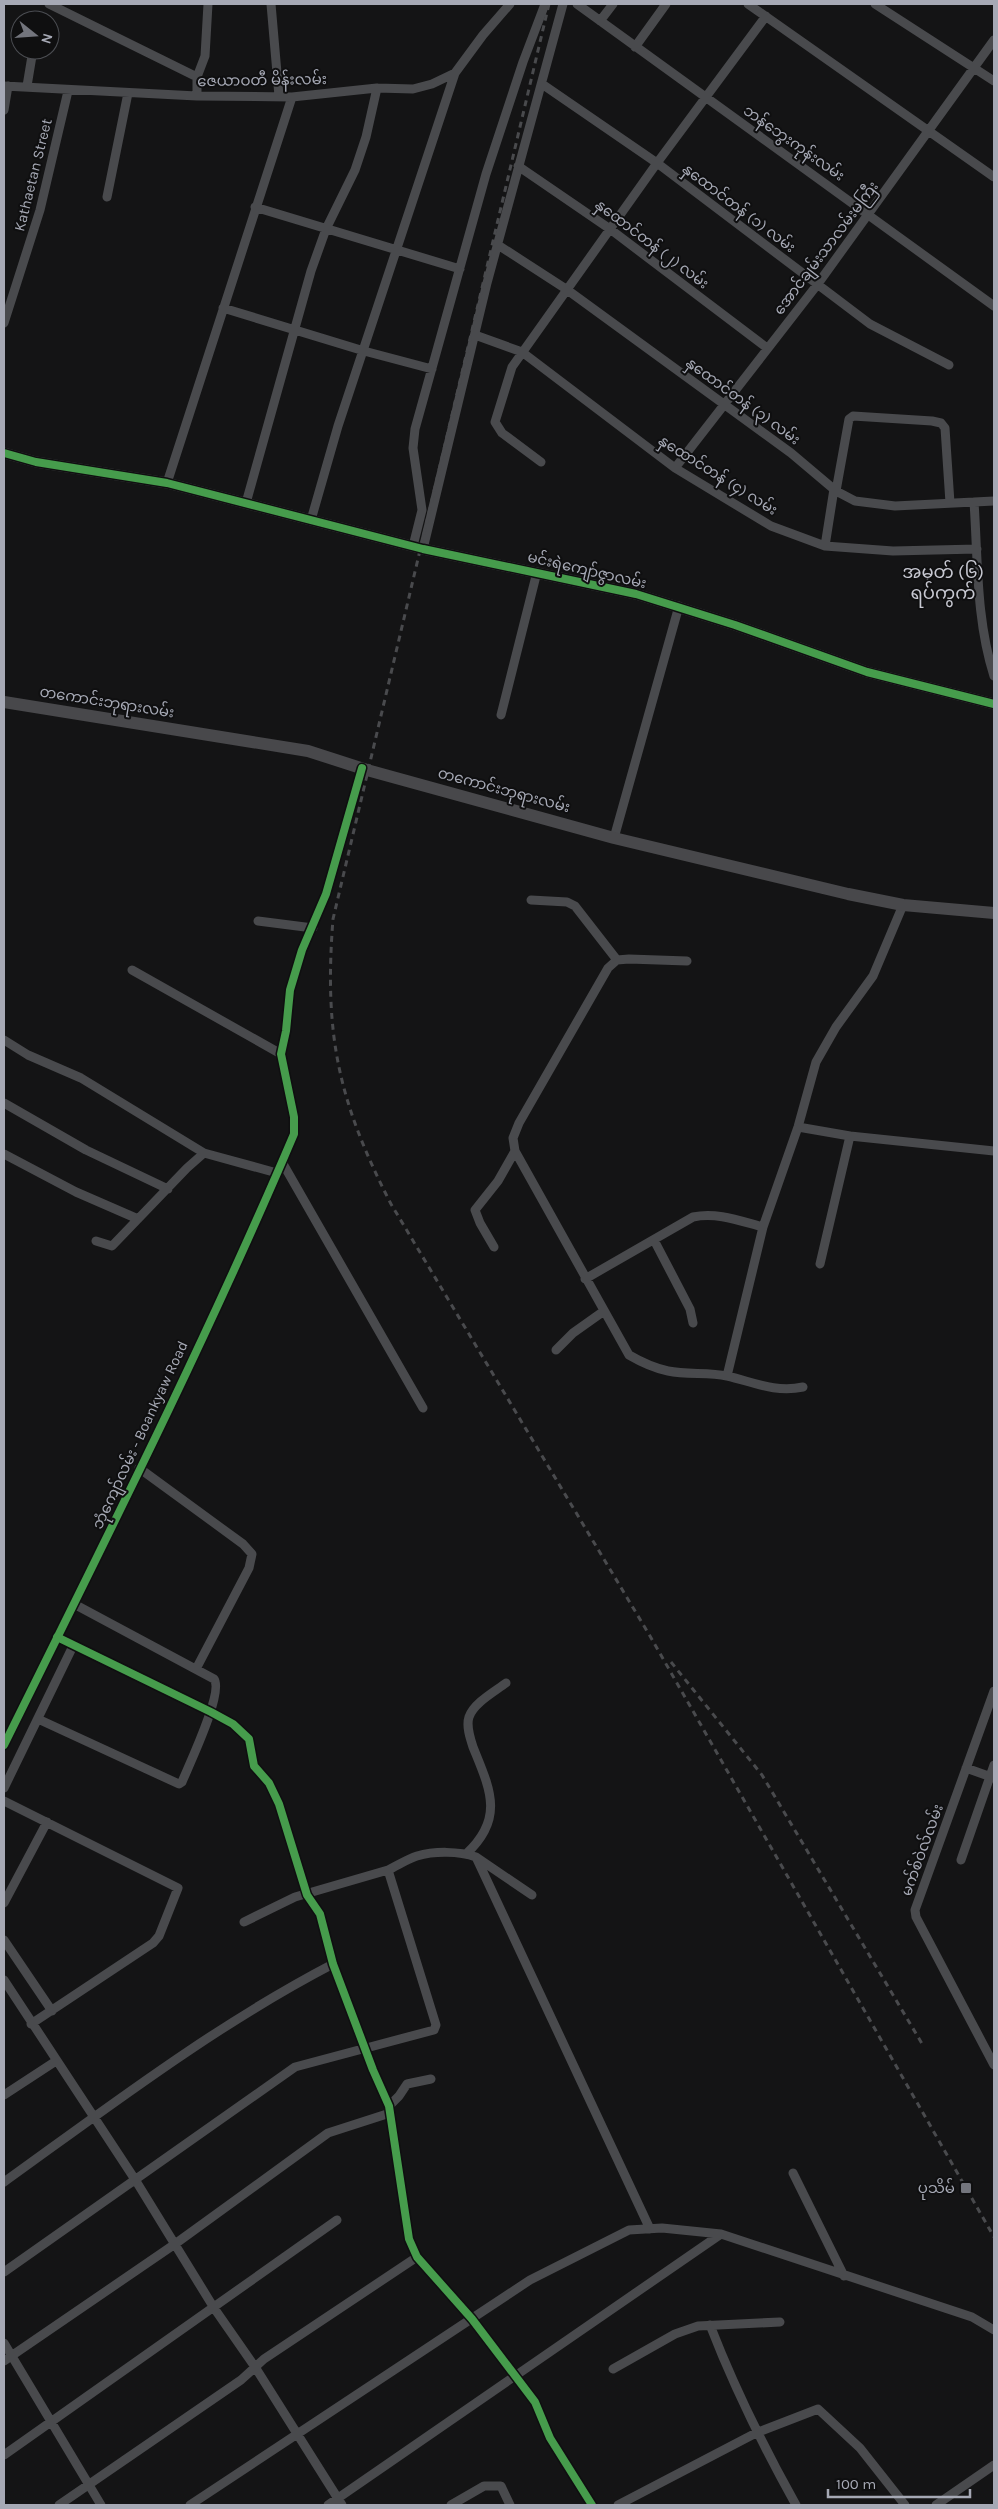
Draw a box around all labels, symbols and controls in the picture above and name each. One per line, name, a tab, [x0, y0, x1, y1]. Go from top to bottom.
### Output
north arrow	[10, 10, 60, 60]
text: N	[37, 31, 57, 46]
street label: ဇေယာဝတီ မိန်းလမ်း	[197, 69, 327, 93]
street label: ဘန်ဘွေးကုန်းလမ်း	[738, 101, 849, 187]
street label: Kathaetan Street	[10, 116, 56, 233]
street label: နှထောင်တန် (၁) လမ်း	[677, 159, 800, 259]
street label: အောင်ချမ်းသာလမ်းမကြီး	[769, 177, 885, 320]
street label: နှထောင်တန် (၂) လမ်း	[590, 195, 713, 295]
street label: နှထောင်တန် (၃) လမ်း	[681, 353, 804, 451]
street label: နှထောင်တန် (၄) လမ်း	[654, 430, 781, 521]
street label: မင်းရဲကျော်ဇွာလမ်း	[525, 547, 648, 595]
district label: အမှတ် (၆) ရပ်ကွက်	[902, 559, 984, 608]
street label: တကောင်းဘုရားလမ်း	[38, 681, 176, 725]
street label: တကောင်းဘုရားလမ်း	[435, 763, 572, 819]
street label: ဘုံကျော်လမ်း - Boankyaw Road	[88, 1338, 194, 1533]
street label: မက်စ်ဝဲလ်လမ်း	[896, 1801, 947, 1898]
place label: ပုသိမ်	[918, 2178, 955, 2200]
marker: ပုသိမ်	[959, 2181, 973, 2195]
scale bar	[828, 2466, 970, 2498]
text: 100 m	[836, 2475, 876, 2493]

